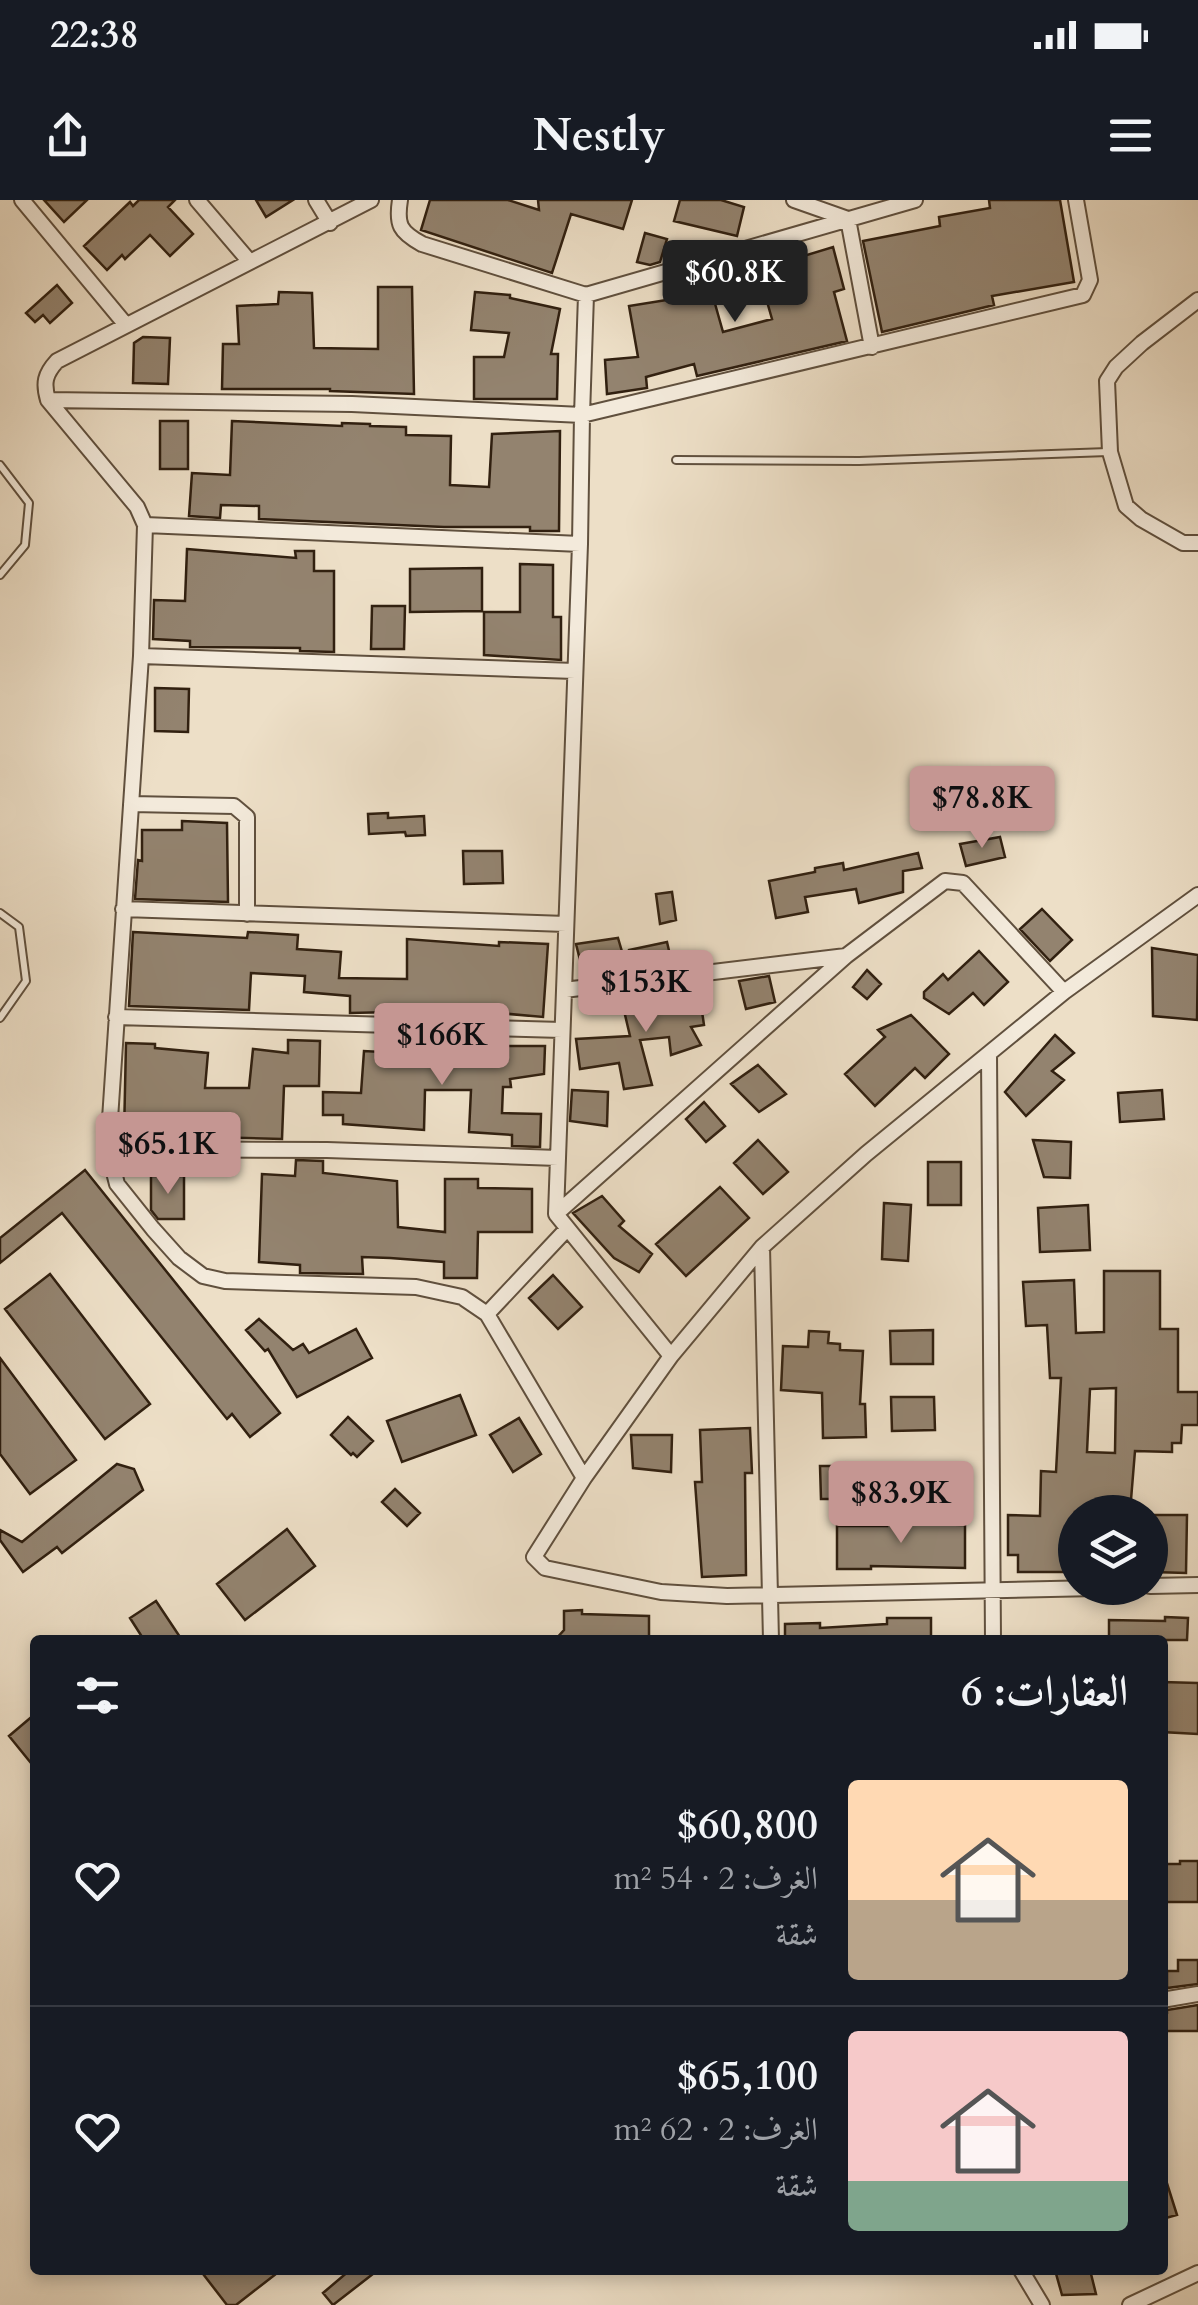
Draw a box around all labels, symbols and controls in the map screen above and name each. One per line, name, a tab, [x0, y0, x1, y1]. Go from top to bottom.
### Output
text: 22:38	[50, 9, 139, 61]
text: Nestly	[533, 105, 665, 166]
icon: share	[40, 108, 95, 163]
icon: menu	[1103, 108, 1158, 163]
pin: $60.8K	[654, 240, 816, 325]
text: $60.8K	[685, 250, 785, 294]
pin: $78.8K	[901, 766, 1063, 851]
text: $78.8K	[932, 776, 1032, 820]
pin: $153K	[576, 950, 716, 1035]
text: $153K	[600, 960, 692, 1004]
pin: $166K	[372, 1003, 512, 1088]
text: $166K	[396, 1013, 488, 1057]
pin: $65.1K	[87, 1112, 249, 1197]
text: $65.1K	[118, 1122, 218, 1166]
pin: $83.9K	[820, 1461, 982, 1546]
text: $83.9K	[851, 1471, 951, 1515]
map controls	[1058, 1495, 1168, 1605]
button: layers	[1058, 1495, 1168, 1605]
text: العقارات: 6	[961, 1663, 1128, 1720]
icon: filters	[70, 1668, 125, 1723]
text: $60,800	[677, 1796, 818, 1853]
icon: home	[928, 1820, 1048, 1940]
icon: heart	[70, 1853, 125, 1908]
text: الغرف: 2 · 54 m²	[614, 1857, 818, 1901]
text: شقة	[776, 1913, 818, 1957]
text: $65,100	[677, 2047, 818, 2104]
icon: home	[928, 2071, 1048, 2191]
icon: heart	[70, 2104, 125, 2159]
text: الغرف: 2 · 62 m²	[614, 2108, 818, 2152]
text: شقة	[776, 2164, 818, 2208]

